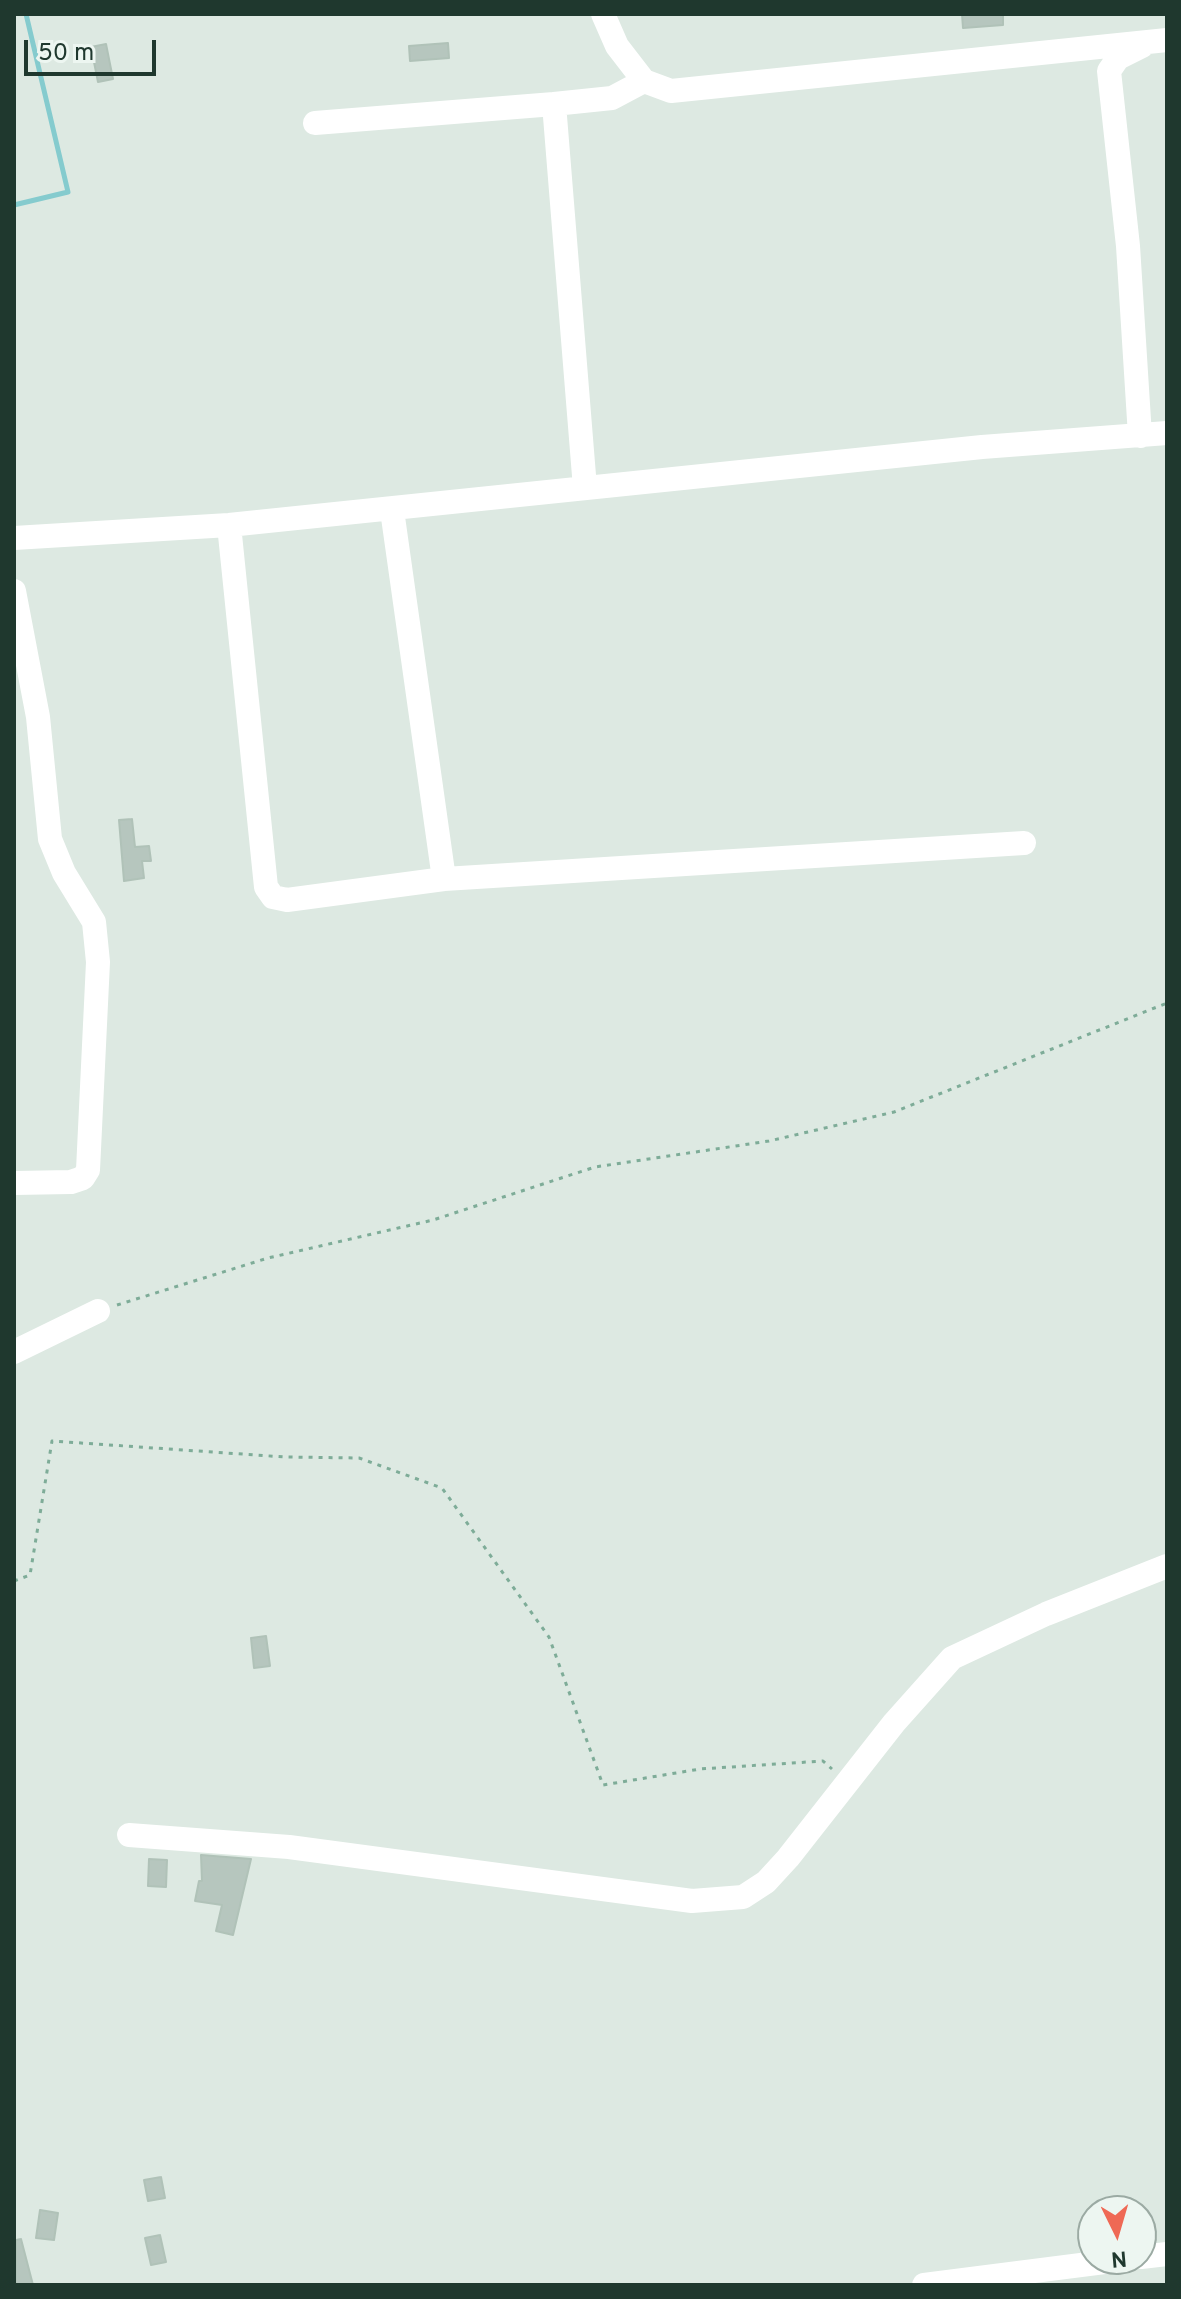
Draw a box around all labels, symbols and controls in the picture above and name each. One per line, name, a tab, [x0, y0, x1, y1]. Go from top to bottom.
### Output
scale bar	[28, 24, 160, 74]
text: 50 m	[38, 39, 94, 69]
north arrow	[1077, 2195, 1157, 2275]
text: N	[1110, 2243, 1128, 2272]

